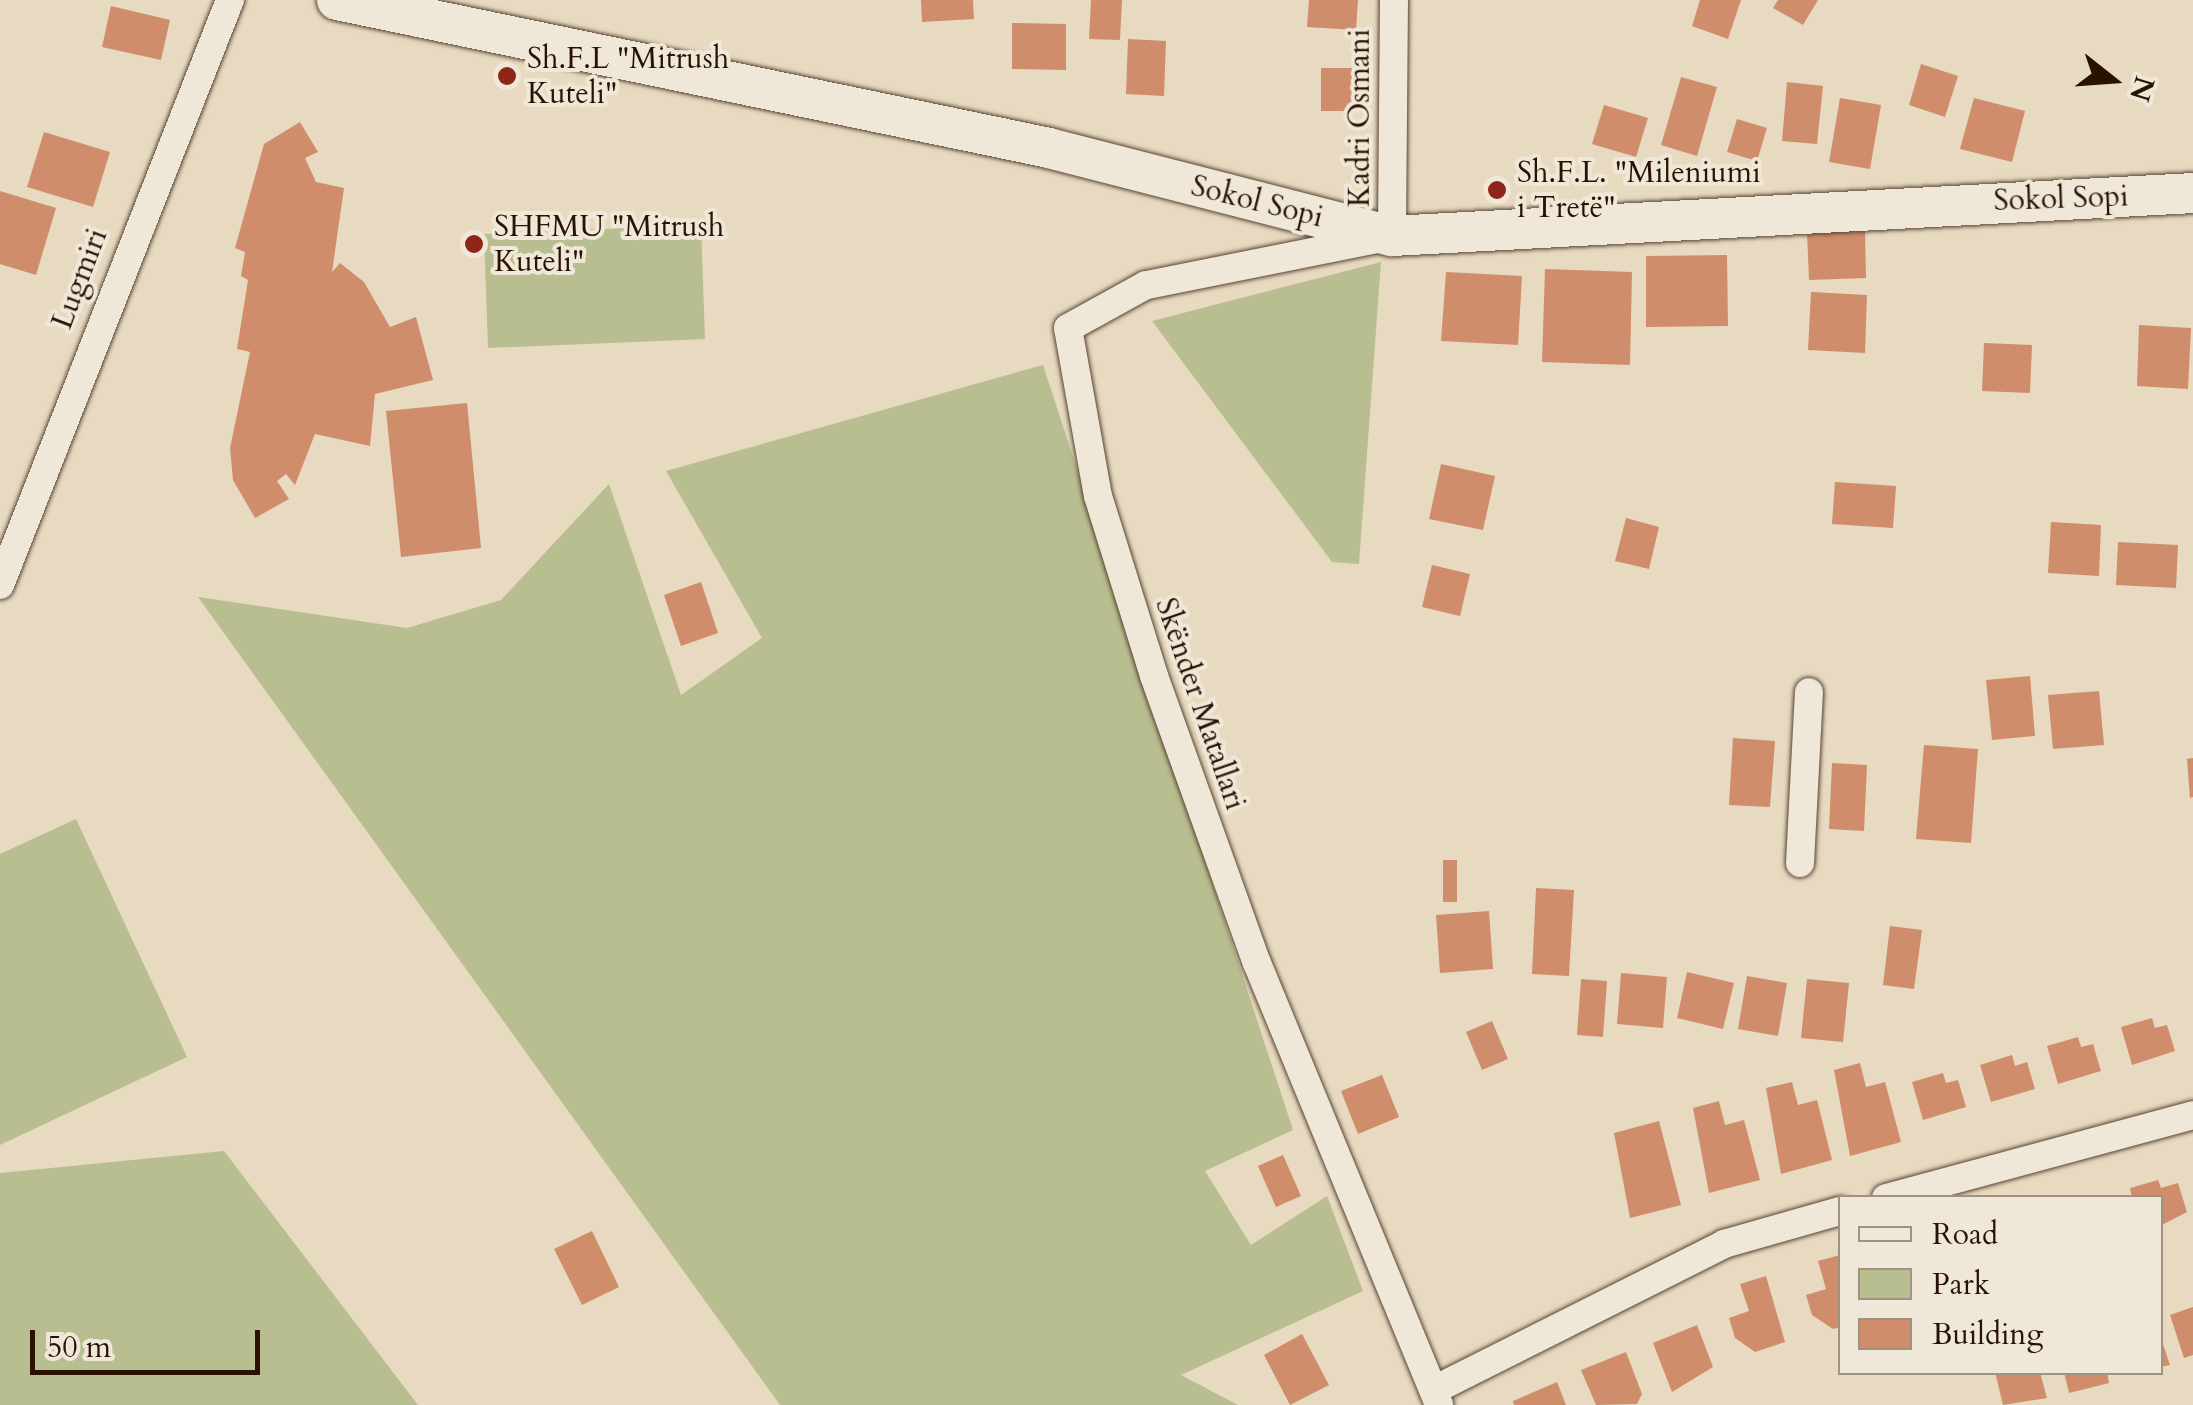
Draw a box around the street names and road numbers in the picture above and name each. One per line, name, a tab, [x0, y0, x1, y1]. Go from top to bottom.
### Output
street label: Kadri Osmani	[1342, 29, 1378, 207]
street label: Sokol Sopi	[1187, 168, 1327, 236]
street label: Sokol Sopi	[1993, 179, 2129, 219]
street label: Lugmiri	[44, 224, 116, 334]
street label: Skënder Matallari	[1147, 593, 1253, 815]

